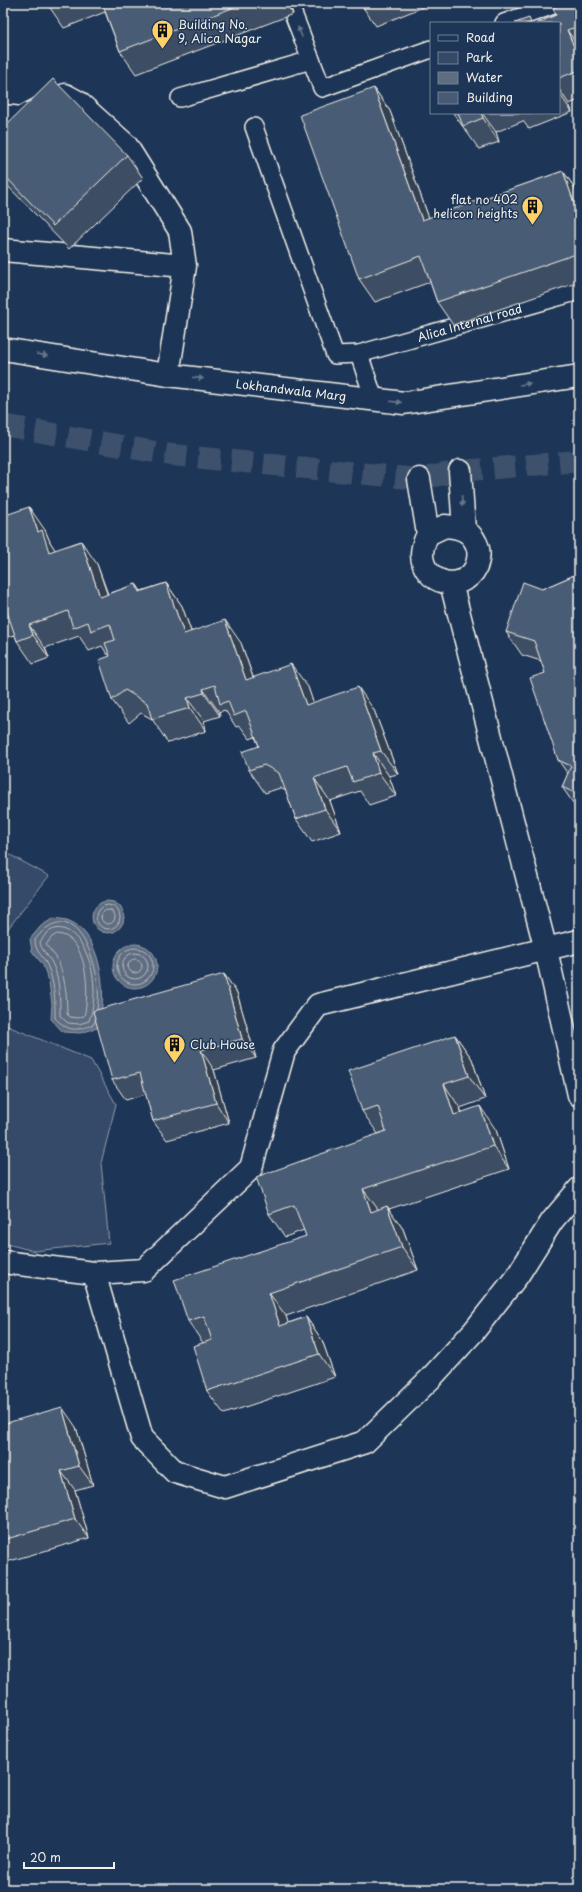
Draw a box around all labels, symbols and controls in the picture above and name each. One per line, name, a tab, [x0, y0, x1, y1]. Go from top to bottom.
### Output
place label: Building No. 9, Alica Nagar	[178, 15, 262, 47]
building icon: Building No. 9, Alica Nagar	[149, 18, 175, 51]
legend	[430, 22, 560, 114]
one-way arrow	[296, 25, 302, 37]
text: Road	[466, 28, 495, 46]
text: Park	[466, 48, 493, 66]
text: Water	[466, 68, 503, 86]
text: Building	[466, 88, 513, 106]
place label: flat no 402 helicon heights	[433, 190, 518, 222]
building icon: flat no 402 helicon heights	[520, 193, 546, 226]
street label: Alica Internal road	[415, 299, 524, 346]
one-way arrow	[35, 352, 48, 358]
street label: Lokhandwala Marg	[235, 374, 347, 405]
one-way arrow	[192, 375, 204, 381]
one-way arrow	[519, 381, 531, 387]
one-way arrow	[390, 399, 402, 405]
one-way arrow	[459, 494, 466, 507]
building icon: Club House	[162, 1031, 188, 1064]
place label: Club House	[190, 1035, 256, 1053]
scale bar	[24, 1844, 114, 1870]
text: 20 m	[30, 1848, 61, 1866]

